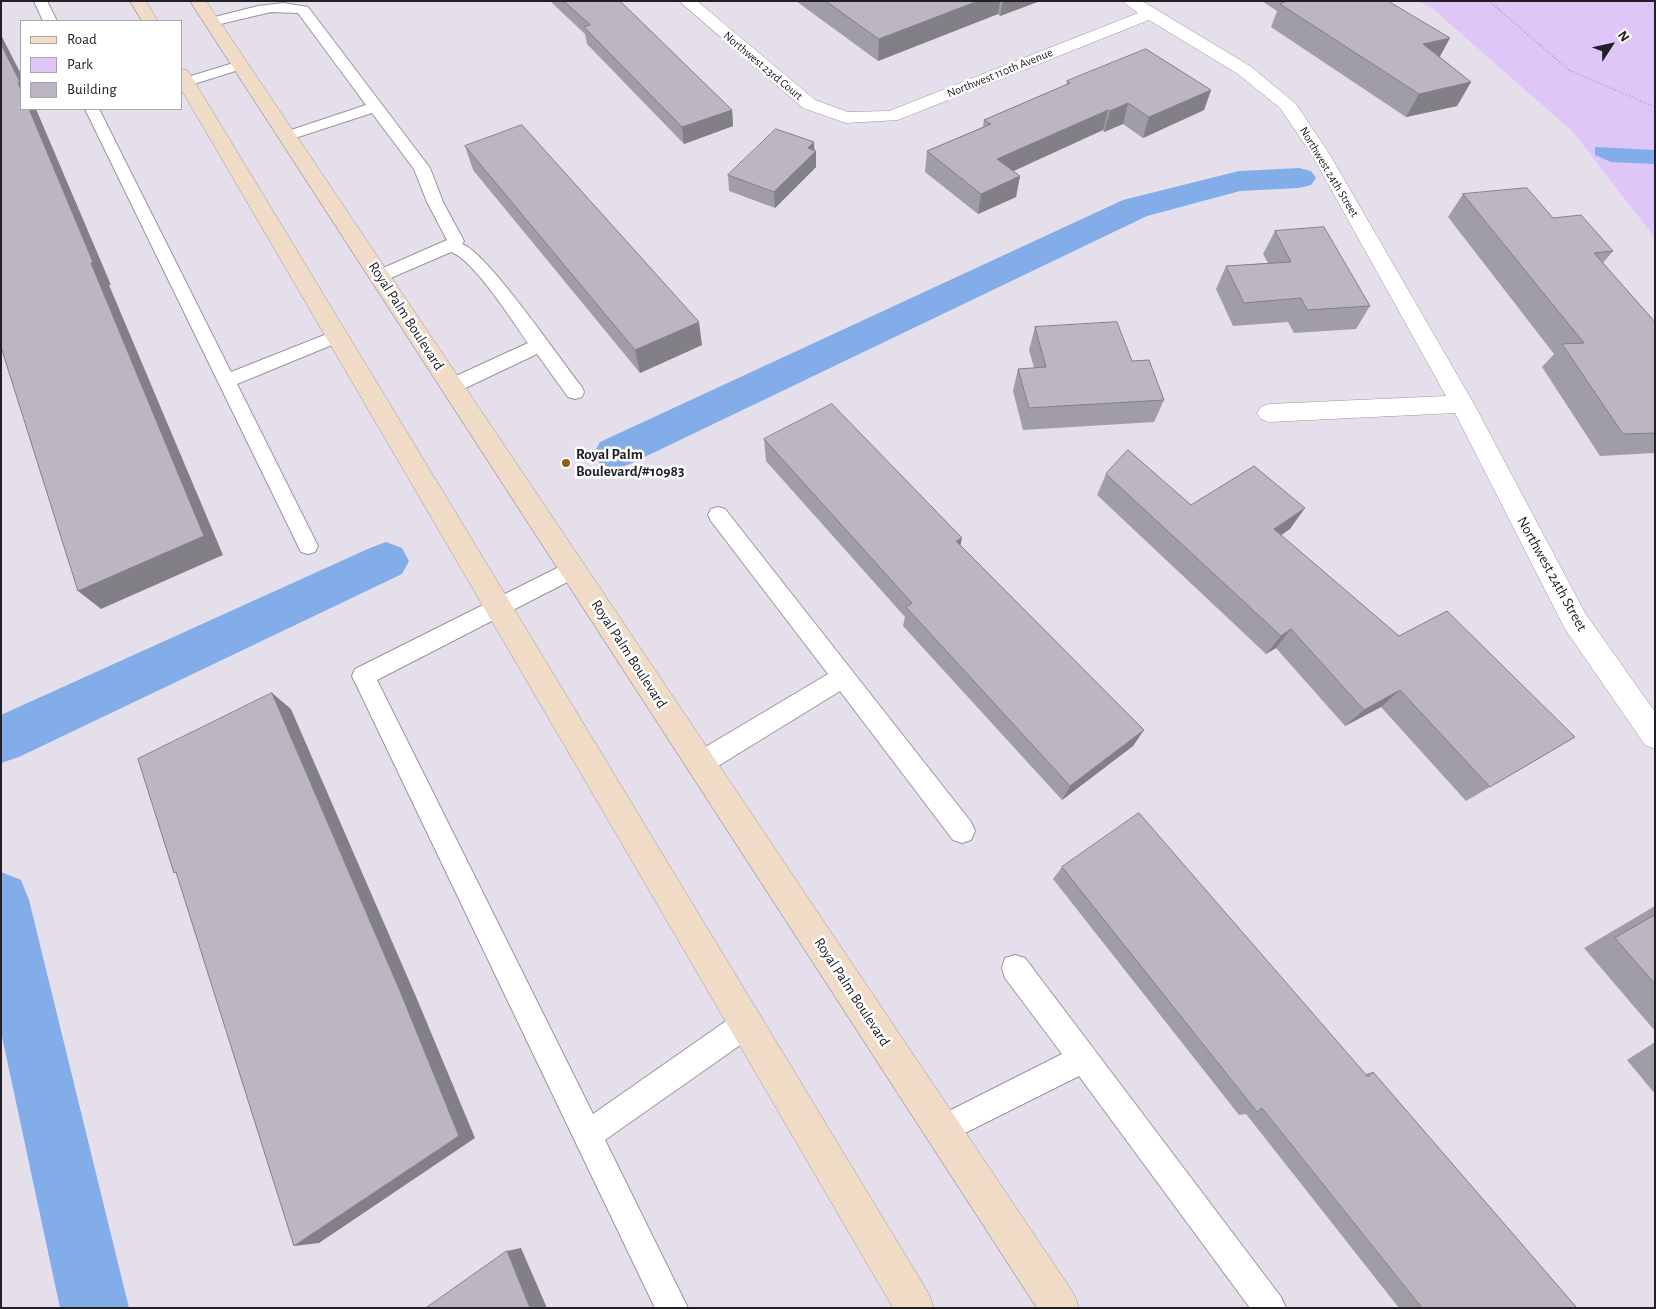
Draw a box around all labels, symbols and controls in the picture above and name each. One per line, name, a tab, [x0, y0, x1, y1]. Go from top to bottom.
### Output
legend	[20, 20, 182, 110]
north arrow	[1586, 20, 1636, 70]
text: N	[1615, 28, 1632, 44]
street label: Northwest 23rd Court	[720, 29, 806, 103]
text: Road	[67, 32, 97, 47]
street label: Northwest 110th Avenue	[945, 45, 1055, 101]
text: Park	[67, 57, 93, 72]
text: Building	[67, 82, 117, 97]
street label: Northwest 24th Street	[1296, 124, 1362, 220]
street label: Royal Palm Boulevard	[364, 258, 448, 374]
place label: Royal Palm Boulevard/#10983	[576, 445, 684, 480]
marker: Royal Palm Boulevard/#10983	[560, 457, 572, 469]
street label: Northwest 24th Street	[1513, 514, 1591, 634]
street label: Royal Palm Boulevard	[587, 596, 671, 712]
street label: Royal Palm Boulevard	[810, 934, 894, 1050]

